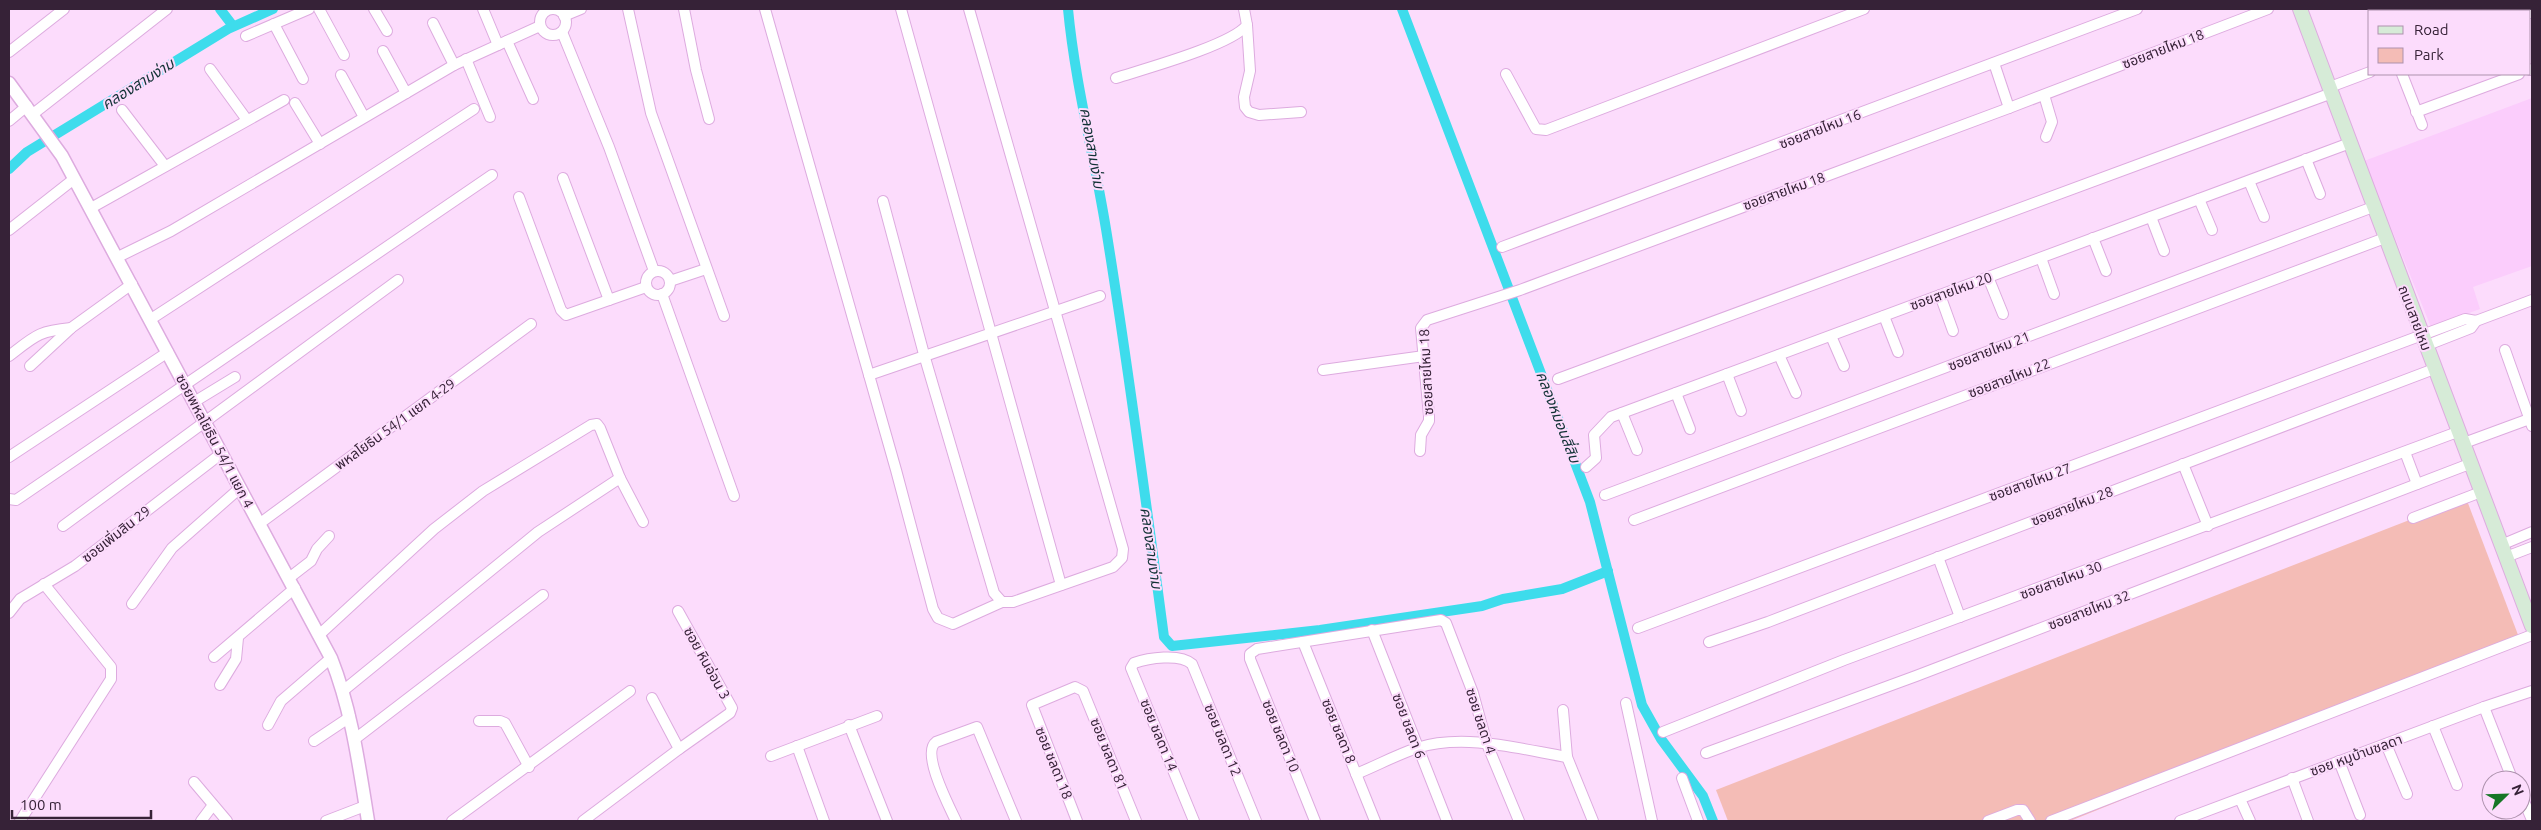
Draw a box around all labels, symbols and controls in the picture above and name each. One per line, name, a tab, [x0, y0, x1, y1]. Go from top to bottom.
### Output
legend	[2368, 10, 2531, 75]
text: Road	[2414, 21, 2449, 38]
street label: ซอยสายไหม 18	[2120, 26, 2206, 72]
text: Park	[2414, 46, 2444, 63]
water label: คลองสามง่าม	[99, 54, 178, 112]
water label: คลองสามง่าม	[1077, 106, 1108, 191]
street label: ซอยสายไหม 16	[1777, 106, 1863, 152]
street label: ซอยสายไหม 18	[1741, 169, 1827, 213]
street label: ซอยสายไหม 20	[1908, 269, 1994, 313]
street label: ถนนสายไหม	[2395, 283, 2435, 353]
street label: ซอยสายไหม 18	[1416, 328, 1436, 415]
street label: ซอยสายไหม 21	[1946, 328, 2032, 374]
street label: ซอยสายไหม 22	[1966, 355, 2052, 401]
water label: คลองหมอนสี่สิบ	[1533, 368, 1586, 466]
street label: ซอยพหลโยธิน 54/1 แยก 4	[173, 371, 257, 511]
street label: พหลโยธิน 54/1 แยก 4-29	[332, 375, 458, 473]
street label: ซอยสายไหม 27	[1987, 460, 2073, 504]
street label: ซอยสายไหม 28	[2029, 483, 2115, 529]
street label: ซอยเพิ่มสิน 29	[78, 502, 153, 566]
water label: คลองสามง่าม	[1137, 506, 1166, 591]
street label: ซอยสายไหม 30	[2018, 558, 2104, 602]
street label: ซอยสายไหม 32	[2046, 587, 2132, 633]
street label: ซอย หินอ่อน 3	[681, 624, 733, 702]
street label: ซอย ชลดา 4	[1463, 686, 1499, 756]
street label: ซอย ชลดา 6	[1389, 691, 1429, 761]
street label: ซอย ชลดา 8	[1319, 696, 1359, 766]
street label: ซอย ชลดา 14	[1137, 697, 1181, 773]
street label: ซอย ชลดา 10	[1259, 698, 1303, 774]
street label: ซอย ชลดา 12	[1201, 702, 1245, 778]
street label: ซอย ชลดา 81	[1087, 716, 1131, 792]
street label: ซอย ชลดา 18	[1032, 725, 1076, 801]
street label: ซอย หมูบ้านชลดา	[2308, 731, 2405, 780]
north arrow	[2481, 770, 2531, 820]
text: N	[2509, 782, 2527, 798]
scale bar	[12, 788, 151, 820]
text: 100 m	[20, 796, 62, 813]

